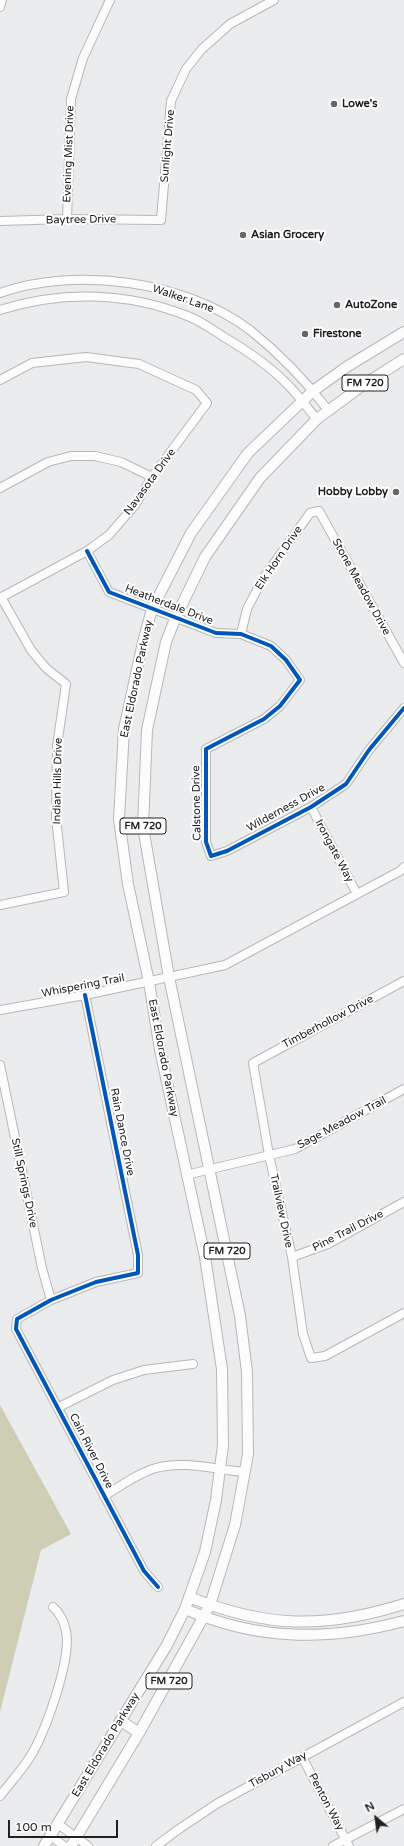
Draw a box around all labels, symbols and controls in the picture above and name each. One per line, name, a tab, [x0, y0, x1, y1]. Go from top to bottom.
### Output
place label: Lowe's	[342, 97, 378, 111]
marker: Lowe's	[329, 99, 339, 109]
street label: Evening Mist Drive	[61, 105, 77, 203]
street label: Sunlight Drive	[158, 109, 178, 183]
street label: Baytree Drive	[46, 213, 116, 227]
place label: Asian Grocery	[251, 228, 324, 242]
marker: Asian Grocery	[238, 230, 248, 240]
street label: Walker Lane	[150, 282, 216, 316]
place label: AutoZone	[345, 298, 397, 312]
marker: AutoZone	[332, 300, 342, 310]
place label: Firestone	[313, 327, 362, 341]
marker: Firestone	[300, 329, 310, 339]
road number: FM 720	[342, 375, 388, 391]
street label: Navasota Drive	[121, 446, 179, 518]
place label: Hobby Lobby	[318, 485, 388, 499]
marker: Hobby Lobby	[391, 487, 401, 497]
street label: Elk Horn Drive	[253, 524, 305, 592]
street label: Stone Meadow Drive	[329, 536, 393, 638]
street label: Heatherdale Drive	[123, 582, 215, 628]
street label: East Eldorado Parkway	[118, 619, 156, 739]
street label: Indian Hills Drive	[51, 737, 65, 825]
street label: Calstone Drive	[190, 765, 204, 841]
street label: Wilderness Drive	[245, 781, 327, 835]
street label: Irongate Way	[312, 817, 356, 885]
road number: FM 720	[120, 818, 166, 834]
street label: Whispering Trail	[40, 971, 126, 1001]
street label: Timberhollow Drive	[280, 992, 376, 1052]
street label: East Eldorado Parkway	[145, 998, 181, 1118]
street label: Rain Dance Drive	[107, 1087, 137, 1177]
street label: Sage Meadow Trail	[295, 1094, 389, 1152]
street label: Still Springs Drive	[8, 1137, 40, 1229]
street label: Trailview Drive	[267, 1173, 295, 1249]
street label: Pine Trail Drive	[310, 1207, 386, 1255]
road number: FM 720	[204, 1243, 250, 1259]
street label: Cain River Drive	[66, 1411, 116, 1491]
road number: FM 720	[146, 1673, 192, 1689]
street label: East Eldorado Parkway	[69, 1690, 143, 1800]
street label: Tisbury Way	[247, 1749, 309, 1791]
street label: Penton Way	[305, 1771, 347, 1833]
north arrow	[356, 1798, 396, 1838]
text: N	[363, 1799, 377, 1815]
scale bar	[10, 1812, 120, 1838]
text: 100 m	[15, 1820, 52, 1834]

